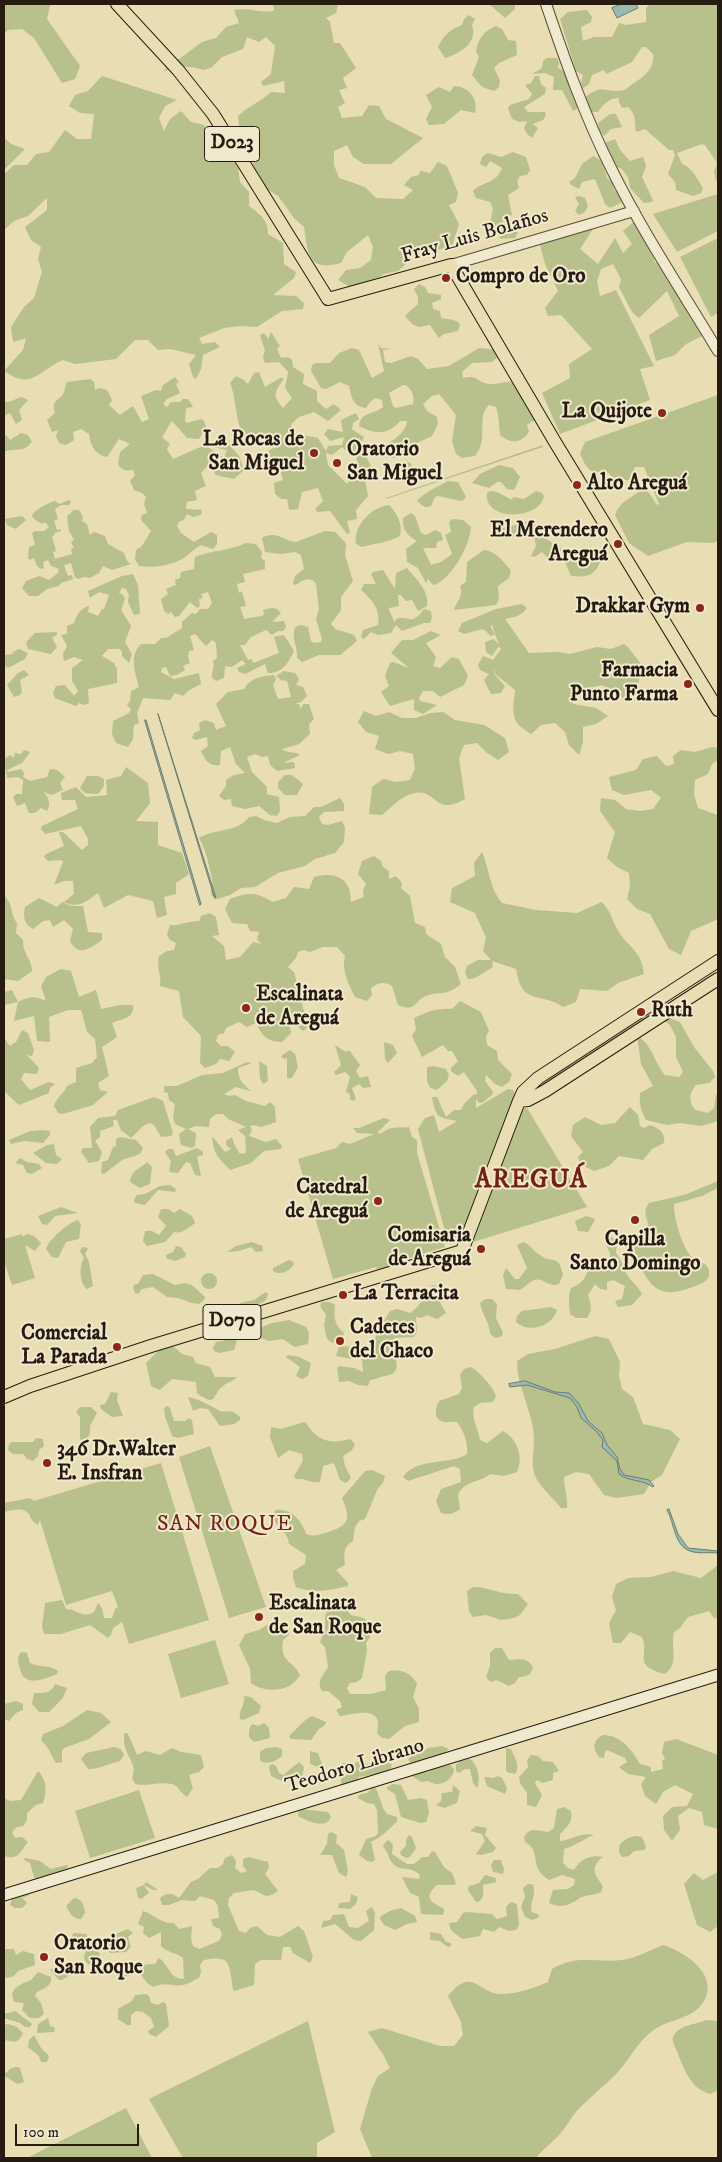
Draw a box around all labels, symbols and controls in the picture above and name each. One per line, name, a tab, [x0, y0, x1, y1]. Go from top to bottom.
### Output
road number: D023	[204, 126, 260, 162]
street label: Fray Luis Bolaños	[399, 204, 551, 270]
place label: Compro de Oro	[456, 265, 586, 291]
marker: Compro de Oro	[440, 272, 452, 284]
place label: La Quijote	[562, 400, 652, 426]
marker: La Quijote	[656, 407, 668, 419]
place label: La Rocas de San Miguel	[203, 428, 304, 478]
place label: Oratorio San Miguel	[347, 438, 442, 488]
marker: La Rocas de San Miguel	[308, 447, 320, 459]
marker: Oratorio San Miguel	[331, 457, 343, 469]
place label: Alto Areguá	[587, 472, 687, 498]
marker: Alto Areguá	[571, 479, 583, 491]
place label: El Merendero Areguá	[490, 519, 608, 569]
marker: El Merendero Areguá	[612, 538, 624, 550]
place label: Drakkar Gym	[575, 595, 690, 621]
marker: Drakkar Gym	[694, 602, 706, 614]
place label: Farmacia Punto Farma	[570, 659, 678, 709]
marker: Farmacia Punto Farma	[682, 678, 694, 690]
place label: Escalinata de Areguá	[256, 983, 343, 1033]
place label: Ruth	[651, 999, 693, 1025]
marker: Escalinata de Areguá	[240, 1002, 252, 1014]
marker: Ruth	[635, 1006, 647, 1018]
district label: AREGUÁ	[474, 1166, 588, 1198]
place label: Catedral de Areguá	[285, 1176, 368, 1226]
marker: Catedral de Areguá	[372, 1195, 384, 1207]
marker: Capilla Santo Domingo	[629, 1214, 641, 1226]
place label: Comisaria de Areguá	[388, 1224, 471, 1274]
place label: Capilla Santo Domingo	[570, 1228, 700, 1278]
marker: Comisaria de Areguá	[475, 1243, 487, 1255]
place label: La Terracita	[353, 1282, 459, 1308]
marker: La Terracita	[337, 1289, 349, 1301]
road number: D070	[203, 1304, 261, 1340]
place label: Cadetes del Chaco	[350, 1316, 433, 1366]
place label: Comercial La Parada	[21, 1322, 107, 1372]
marker: Cadetes del Chaco	[334, 1335, 346, 1347]
marker: Comercial La Parada	[111, 1341, 123, 1353]
place label: 346 Dr.Walter E. Insfran	[57, 1438, 176, 1488]
marker: 346 Dr.Walter E. Insfran	[41, 1457, 53, 1469]
district label: SAN ROQUE	[156, 1512, 294, 1538]
place label: Escalinata de San Roque	[269, 1592, 381, 1642]
marker: Escalinata de San Roque	[253, 1611, 265, 1623]
street label: Teodoro Librano	[282, 1734, 428, 1800]
place label: Oratorio San Roque	[54, 1932, 143, 1982]
marker: Oratorio San Roque	[38, 1951, 50, 1963]
scale bar	[18, 2114, 141, 2146]
text: 100 m	[23, 2123, 59, 2142]

